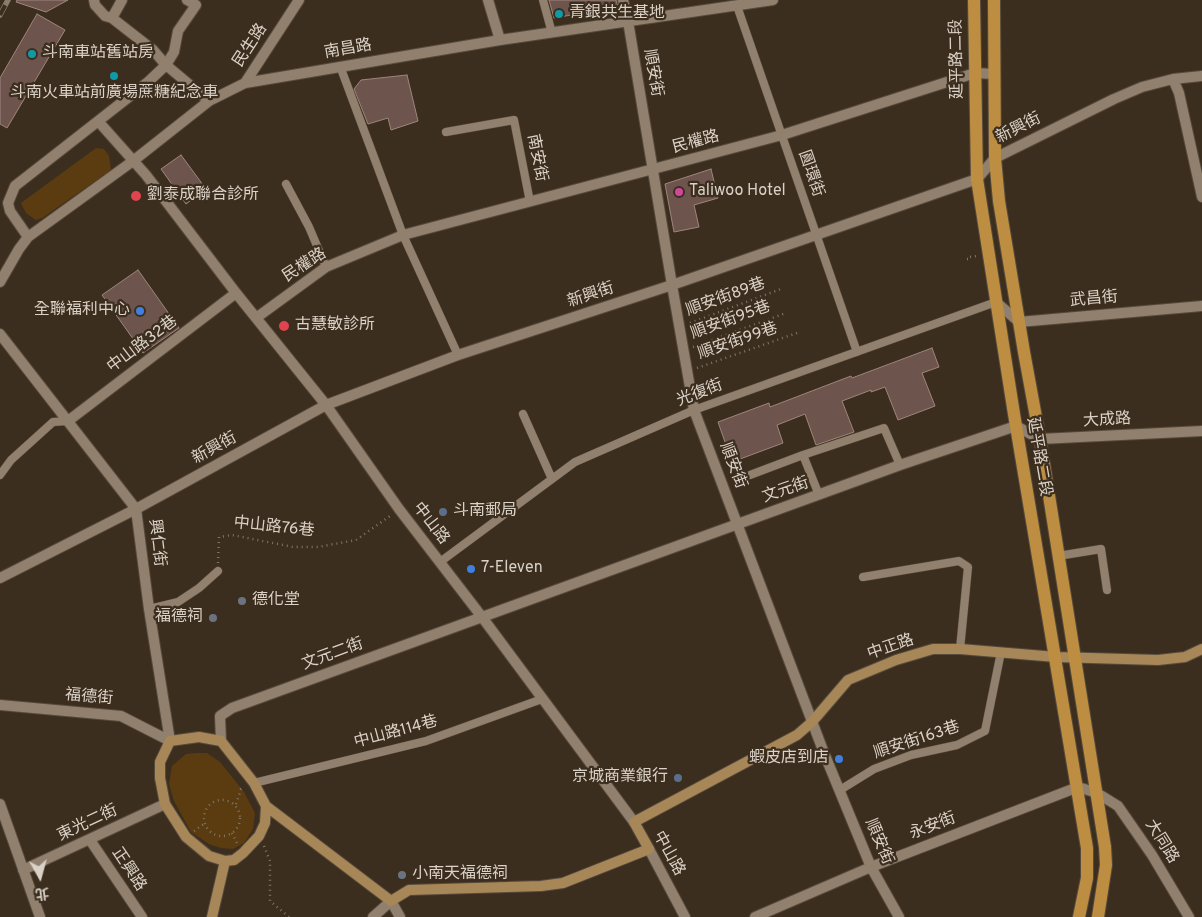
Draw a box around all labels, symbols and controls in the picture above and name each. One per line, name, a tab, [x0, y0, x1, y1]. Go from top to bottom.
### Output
place label: 青銀共生基地	[569, 4, 665, 24]
marker: 青銀共生基地	[553, 8, 565, 20]
street label: 延平路二段	[948, 19, 968, 99]
street label: 民生路	[230, 21, 272, 71]
street label: 南昌路	[323, 36, 373, 64]
place label: 斗南車站舊站房	[42, 44, 154, 64]
marker: 斗南車站舊站房	[26, 48, 38, 60]
street label: 順安街	[638, 48, 666, 98]
marker: 斗南火車站前廣場蔗糖紀念車	[108, 70, 120, 82]
place label: 斗南火車站前廣場蔗糖紀念車	[10, 84, 218, 104]
street label: 新興街	[993, 110, 1045, 148]
street label: 民權路	[670, 128, 722, 158]
street label: 南安街	[522, 133, 550, 183]
street label: 圓環街	[793, 148, 827, 200]
place label: Taliwoo Hotel	[689, 182, 786, 202]
place label: 劉泰成聯合診所	[147, 186, 259, 206]
marker: Taliwoo Hotel	[673, 186, 685, 198]
marker: 劉泰成聯合診所	[129, 189, 143, 203]
street label: 民權路	[280, 245, 330, 287]
street label: 順安街89巷	[684, 275, 768, 321]
street label: 新興街	[565, 279, 617, 313]
street label: 武昌街	[1069, 288, 1119, 312]
street label: 順安街95巷	[688, 298, 774, 344]
place label: 全聯福利中心	[34, 301, 130, 321]
marker: 全聯福利中心	[134, 305, 146, 317]
street label: 中山路32巷	[104, 312, 182, 378]
place label: 古慧敏診所	[295, 316, 375, 336]
marker: 古慧敏診所	[277, 319, 291, 333]
street label: 順安街99巷	[696, 319, 780, 365]
street label: 光復街	[674, 376, 726, 412]
street label: 大成路	[1083, 410, 1131, 432]
street label: 延平路二段	[1022, 416, 1054, 498]
street label: 新興街	[189, 429, 241, 469]
street label: 順安街	[714, 440, 750, 492]
street label: 文元街	[760, 474, 812, 508]
street label: 中山路	[408, 499, 452, 549]
place label: 斗南郵局	[453, 502, 517, 522]
marker: 斗南郵局	[437, 506, 449, 518]
street label: 中山路76巷	[233, 514, 315, 542]
street label: 興仁街	[144, 518, 168, 568]
place label: 7-Eleven	[481, 559, 543, 579]
marker: 7-Eleven	[465, 563, 477, 575]
place label: 德化堂	[252, 591, 300, 611]
marker: 德化堂	[236, 595, 248, 607]
place label: 福德祠	[155, 608, 203, 628]
marker: 福德祠	[207, 612, 219, 624]
street label: 中正路	[865, 631, 917, 665]
street label: 文元二街	[300, 635, 366, 675]
street label: 福德街	[64, 686, 114, 710]
street label: 中山路114巷	[352, 713, 440, 753]
street label: 順安街163巷	[872, 718, 962, 764]
place label: 蝦皮店到店	[749, 749, 829, 769]
marker: 蝦皮店到店	[833, 753, 845, 765]
place label: 京城商業銀行	[572, 768, 668, 788]
marker: 京城商業銀行	[672, 772, 684, 784]
street label: 東光二街	[55, 802, 121, 846]
street label: 永安街	[907, 809, 959, 845]
street label: 順安街	[860, 816, 896, 868]
street label: 大同路	[1140, 817, 1182, 867]
street label: 中山路	[648, 828, 688, 880]
street label: 正興路	[107, 845, 149, 895]
north arrow	[15, 852, 65, 902]
place label: 小南天福德祠	[412, 865, 508, 885]
marker: 小南天福德祠	[396, 869, 408, 881]
text: 北	[34, 883, 50, 902]

